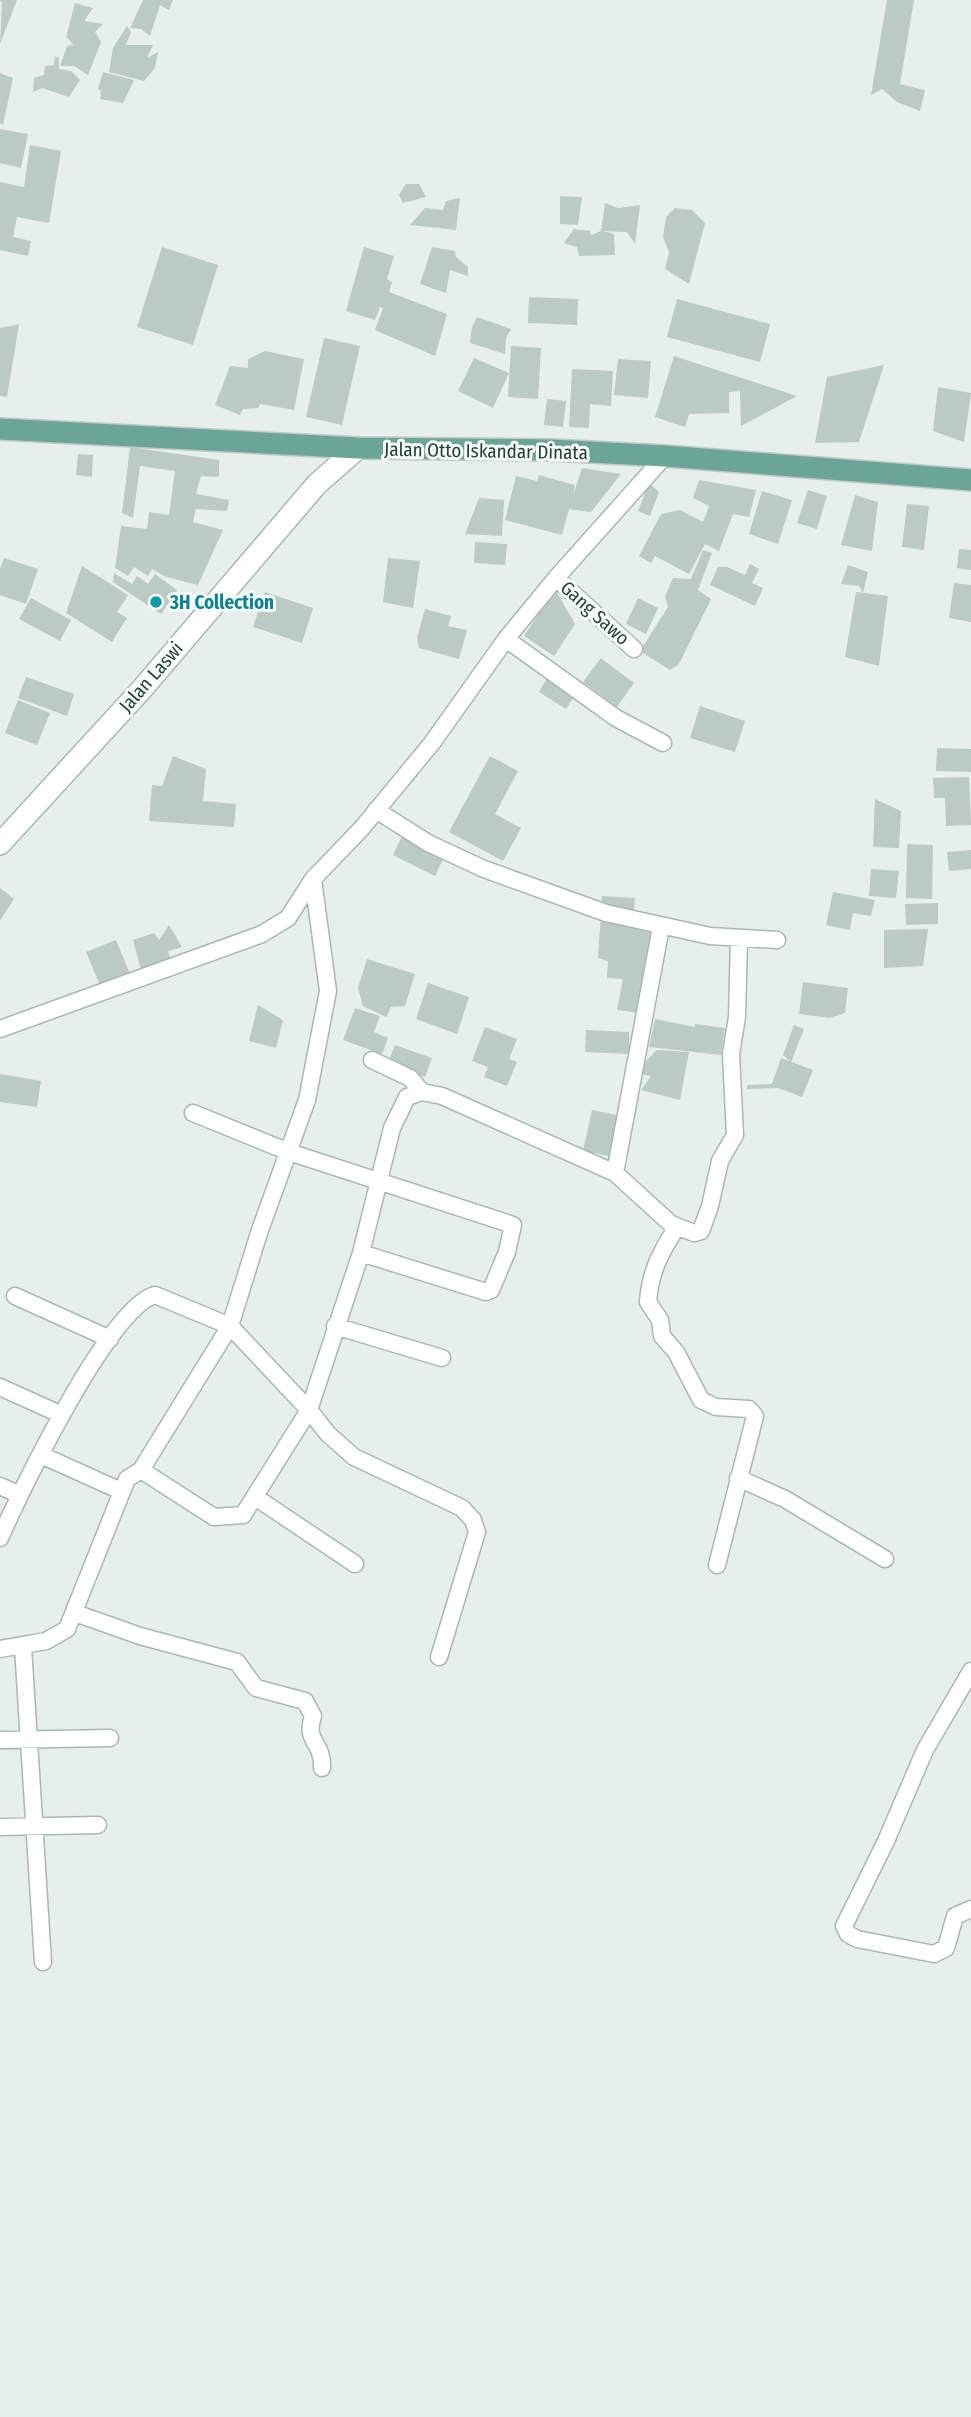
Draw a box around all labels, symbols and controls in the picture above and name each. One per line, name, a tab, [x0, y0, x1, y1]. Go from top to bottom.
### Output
street label: Jalan Otto Iskandar Dinata	[384, 438, 588, 464]
street label: Gang Sawo	[556, 576, 634, 650]
place label: 3H Collection	[169, 591, 274, 614]
marker: 3H Collection	[148, 594, 164, 610]
street label: Jalan Laswi	[114, 637, 188, 717]

